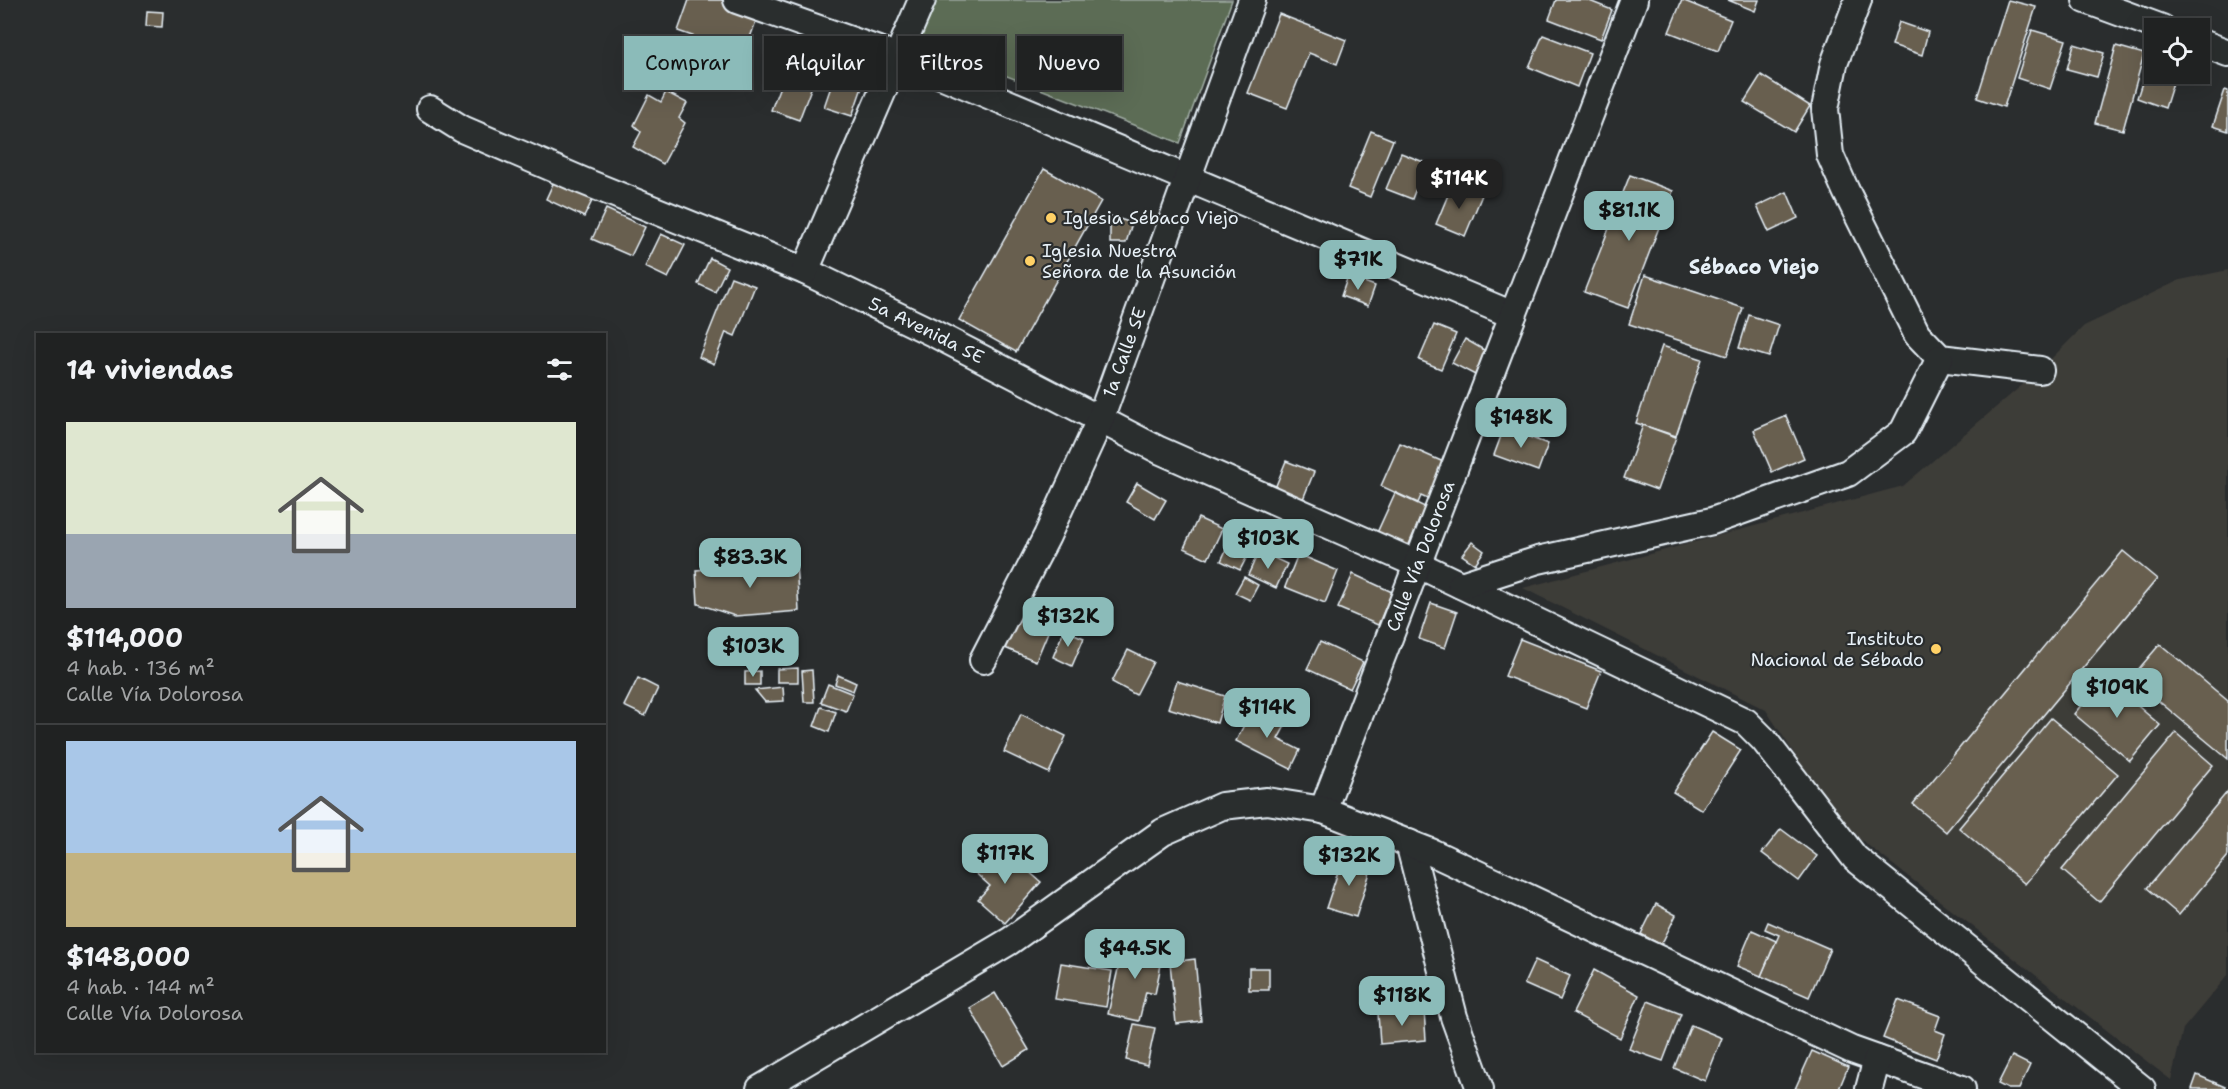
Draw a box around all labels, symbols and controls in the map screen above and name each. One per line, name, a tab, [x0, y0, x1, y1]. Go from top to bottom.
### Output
map controls	[2144, 18, 2210, 84]
button: locate	[2144, 18, 2210, 84]
chip: Comprar	[624, 36, 752, 90]
chip: Alquilar	[764, 36, 886, 90]
chip: Filtros	[898, 36, 1005, 90]
chip: Nuevo	[1017, 36, 1122, 90]
pin: $114K	[1417, 159, 1501, 210]
text: $114K	[1430, 165, 1488, 191]
pin: $81.1K	[1580, 191, 1678, 242]
text: $81.1K	[1598, 197, 1660, 223]
place label: Iglesia Sébaco Viejo	[1063, 206, 1239, 230]
marker: Iglesia Sébaco Viejo	[1044, 211, 1058, 225]
place label: Iglesia Nuestra Señora de la Asunción	[1042, 239, 1236, 284]
pin: $71K	[1322, 240, 1394, 291]
text: $71K	[1333, 246, 1383, 272]
marker: Iglesia Nuestra Señora de la Asunción	[1023, 254, 1037, 268]
district label: Sébaco Viejo	[1689, 254, 1819, 280]
street label: 5a Avenida SE	[864, 292, 988, 369]
street label: 1a Calle SE	[1097, 304, 1152, 401]
text: 14 viviendas	[66, 352, 234, 387]
icon: filters	[543, 353, 576, 386]
pin: $148K	[1479, 398, 1563, 449]
text: $148K	[1489, 404, 1553, 430]
icon: home	[267, 461, 375, 569]
street label: Calle Vía Dolorosa	[1381, 477, 1460, 635]
pin: $103K	[1226, 519, 1310, 570]
text: $103K	[1237, 525, 1299, 551]
pin: $83.3K	[701, 538, 799, 589]
text: $83.3K	[713, 544, 787, 570]
pin: $132K	[1026, 597, 1110, 648]
text: $132K	[1037, 603, 1099, 629]
text: $114,000	[66, 620, 183, 655]
pin: $103K	[711, 627, 795, 678]
place label: Instituto Nacional de Sébado	[1751, 627, 1924, 672]
text: $103K	[722, 633, 784, 659]
marker: Instituto Nacional de Sébado	[1929, 642, 1943, 656]
text: 4 hab. · 136 m²	[66, 655, 215, 681]
pin: $109K	[2075, 668, 2159, 719]
text: $109K	[2085, 674, 2149, 700]
text: Calle Vía Dolorosa	[66, 681, 243, 707]
pin: $114K	[1225, 688, 1309, 739]
text: $114K	[1238, 694, 1296, 720]
icon: home	[267, 780, 375, 888]
pin: $117K	[963, 834, 1047, 885]
pin: $132K	[1307, 836, 1391, 887]
text: $117K	[976, 840, 1034, 866]
text: $132K	[1318, 842, 1380, 868]
pin: $44.5K	[1086, 929, 1184, 980]
text: $44.5K	[1099, 935, 1171, 961]
text: $148,000	[66, 939, 191, 974]
text: 4 hab. · 144 m²	[66, 974, 215, 1000]
pin: $118K	[1360, 976, 1444, 1027]
text: $118K	[1373, 982, 1431, 1008]
text: Calle Vía Dolorosa	[66, 1000, 243, 1026]

